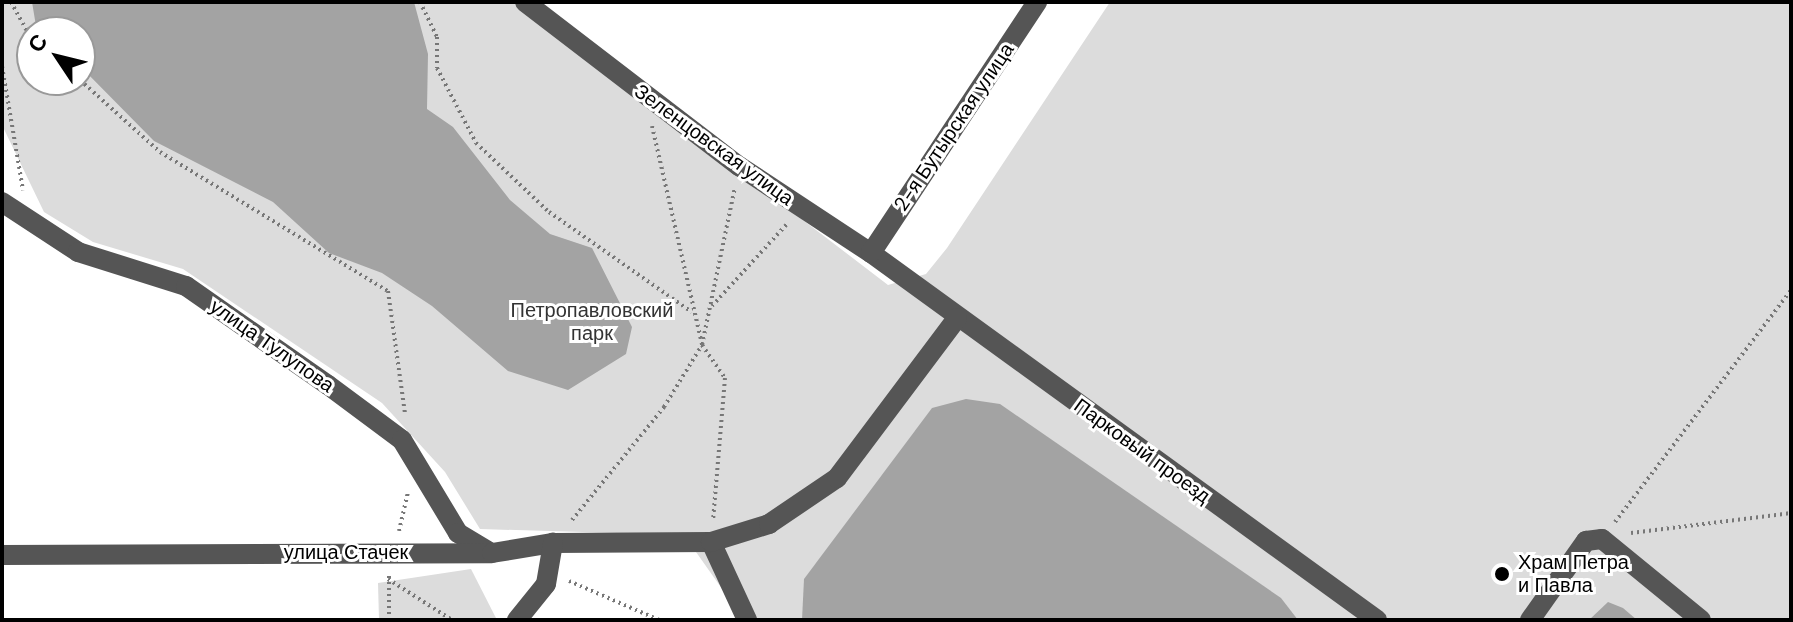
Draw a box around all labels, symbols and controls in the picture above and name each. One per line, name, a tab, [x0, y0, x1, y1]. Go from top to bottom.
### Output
north arrow	[16, 16, 96, 96]
text: С	[21, 28, 54, 58]
street label: 2-я Бутырская улица	[889, 39, 1019, 215]
street label: Зеленцовская улица	[630, 79, 798, 211]
street label: улица Тулупова	[205, 294, 339, 398]
park label: Петропавловский парк	[511, 299, 673, 346]
street label: Парковый проезд	[1069, 394, 1215, 508]
street label: улица Стачек	[284, 540, 408, 564]
place label: Храм Петра и Павла	[1518, 550, 1629, 597]
marker: Храм Петра и Павла	[1493, 565, 1511, 583]

